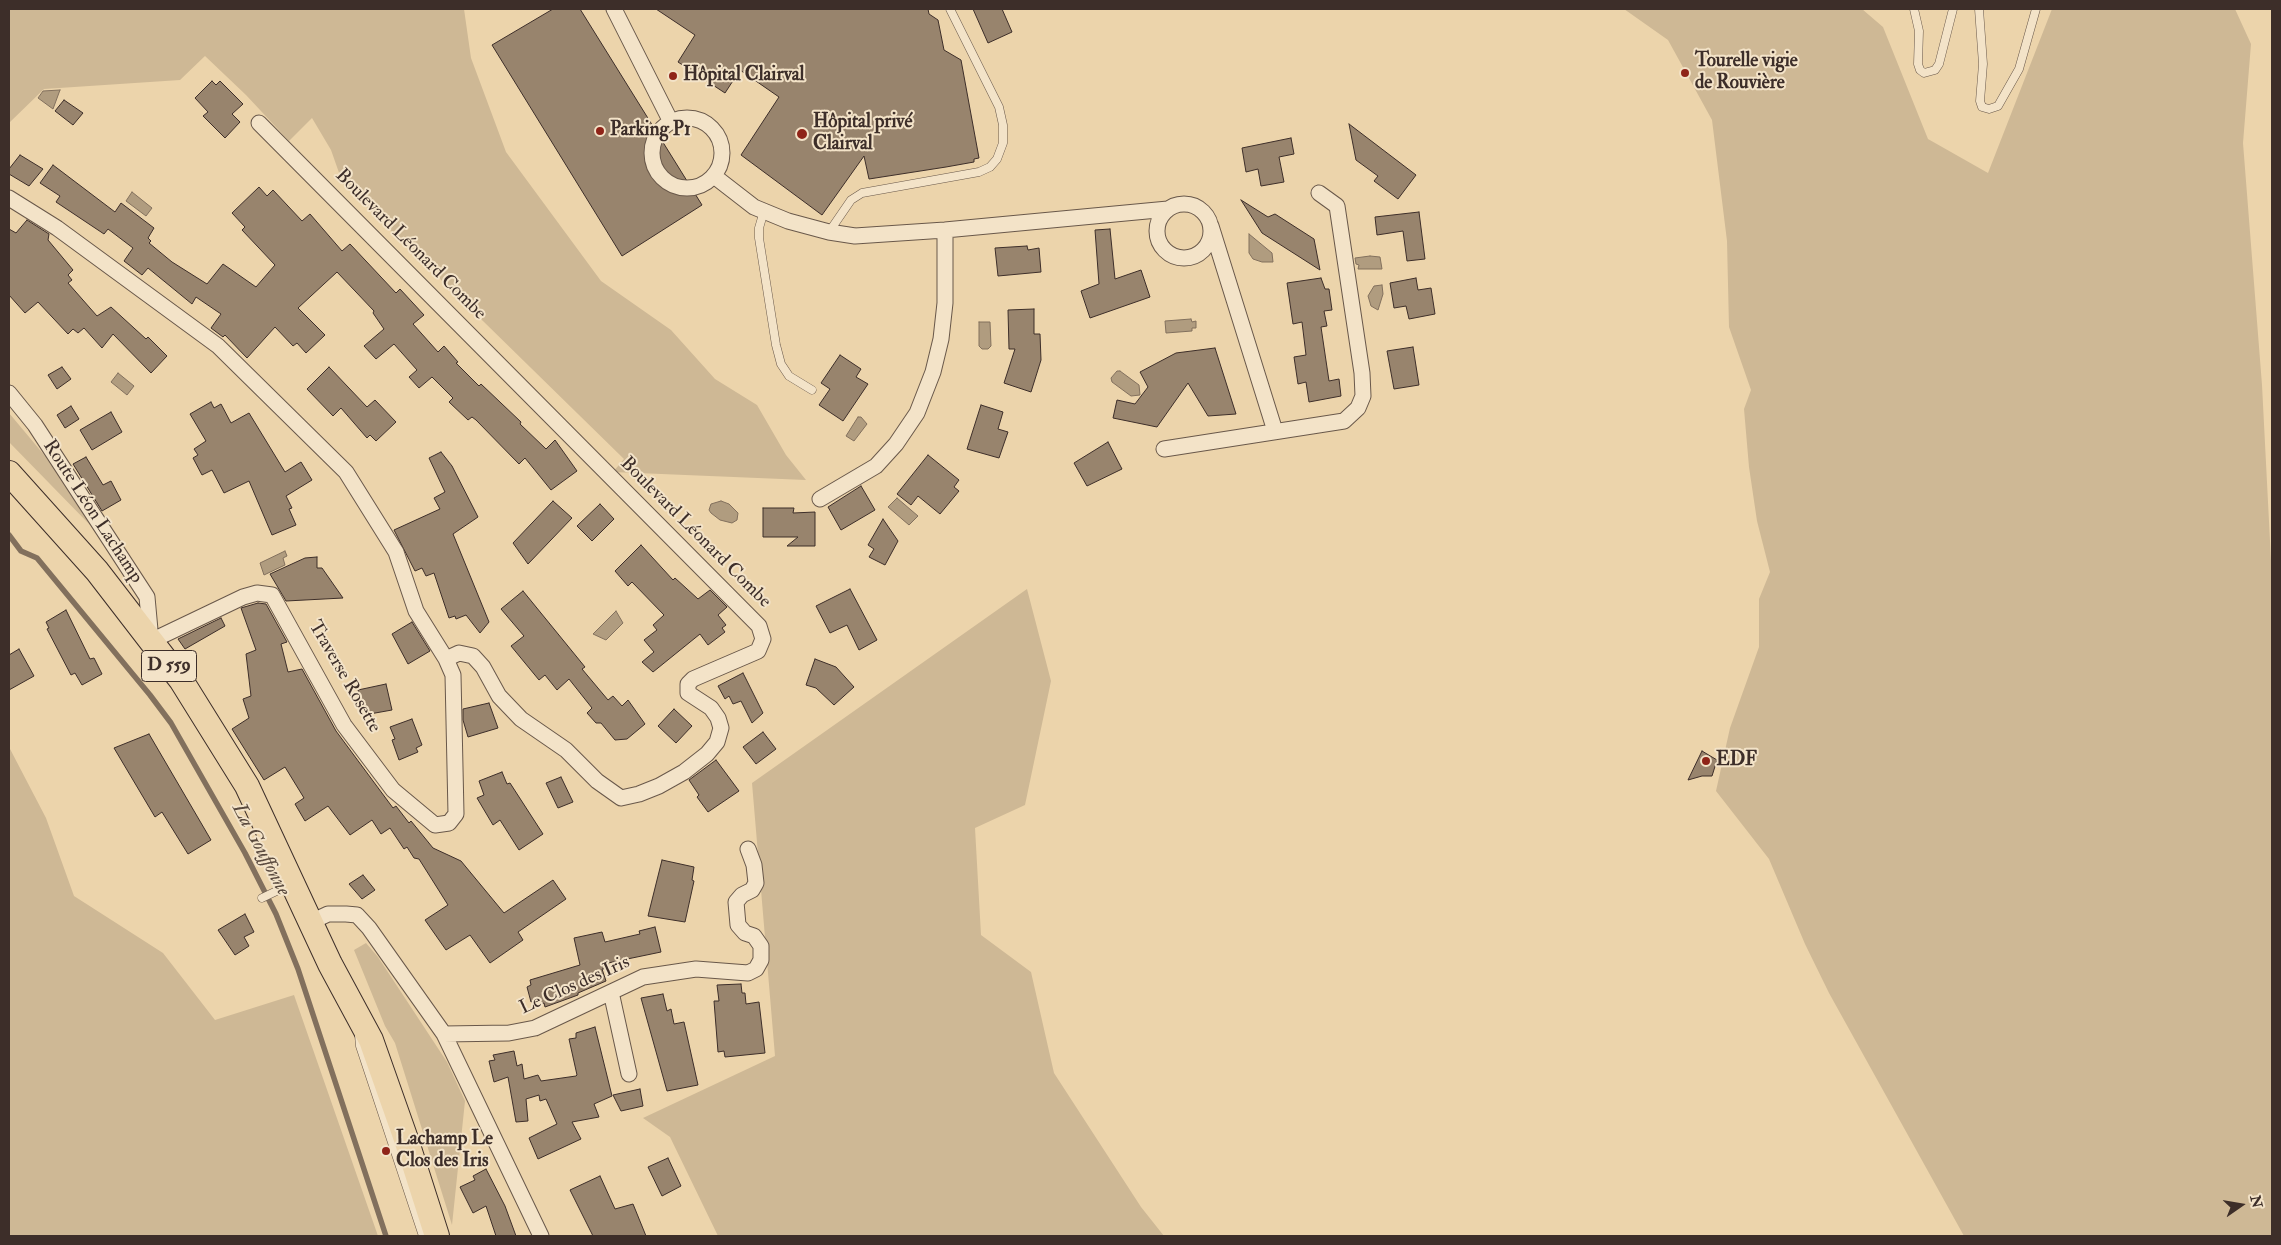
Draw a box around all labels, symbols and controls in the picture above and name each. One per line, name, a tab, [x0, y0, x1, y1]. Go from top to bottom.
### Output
place label: Tourelle vigie de Rouvière	[1695, 51, 1798, 95]
place label: Hôpital Clairval	[683, 65, 804, 87]
marker: Tourelle vigie de Rouvière	[1679, 67, 1691, 79]
marker: Hôpital Clairval	[667, 70, 679, 82]
place label: Hôpital privé Clairval	[813, 112, 912, 156]
place label: Parking P1	[610, 120, 691, 142]
marker: Parking P1	[594, 125, 606, 137]
marker: Hôpital privé Clairval	[795, 127, 809, 141]
street label: Boulevard Léonard Combe	[330, 165, 490, 325]
street label: Route Léon Lachamp	[37, 436, 147, 588]
street label: Boulevard Léonard Combe	[615, 453, 775, 613]
street label: Traverse Rosette	[303, 617, 385, 737]
road number: D 559	[142, 650, 196, 681]
place label: EDF	[1716, 750, 1757, 772]
marker: EDF	[1700, 755, 1712, 767]
water label: La Gouffonne	[226, 800, 294, 900]
street label: Le Clos des Iris	[516, 952, 634, 1020]
place label: Lachamp Le Clos des Iris	[396, 1129, 493, 1173]
marker: Lachamp Le Clos des Iris	[380, 1145, 392, 1157]
north arrow	[2216, 1180, 2266, 1230]
text: N	[2246, 1193, 2266, 1210]

